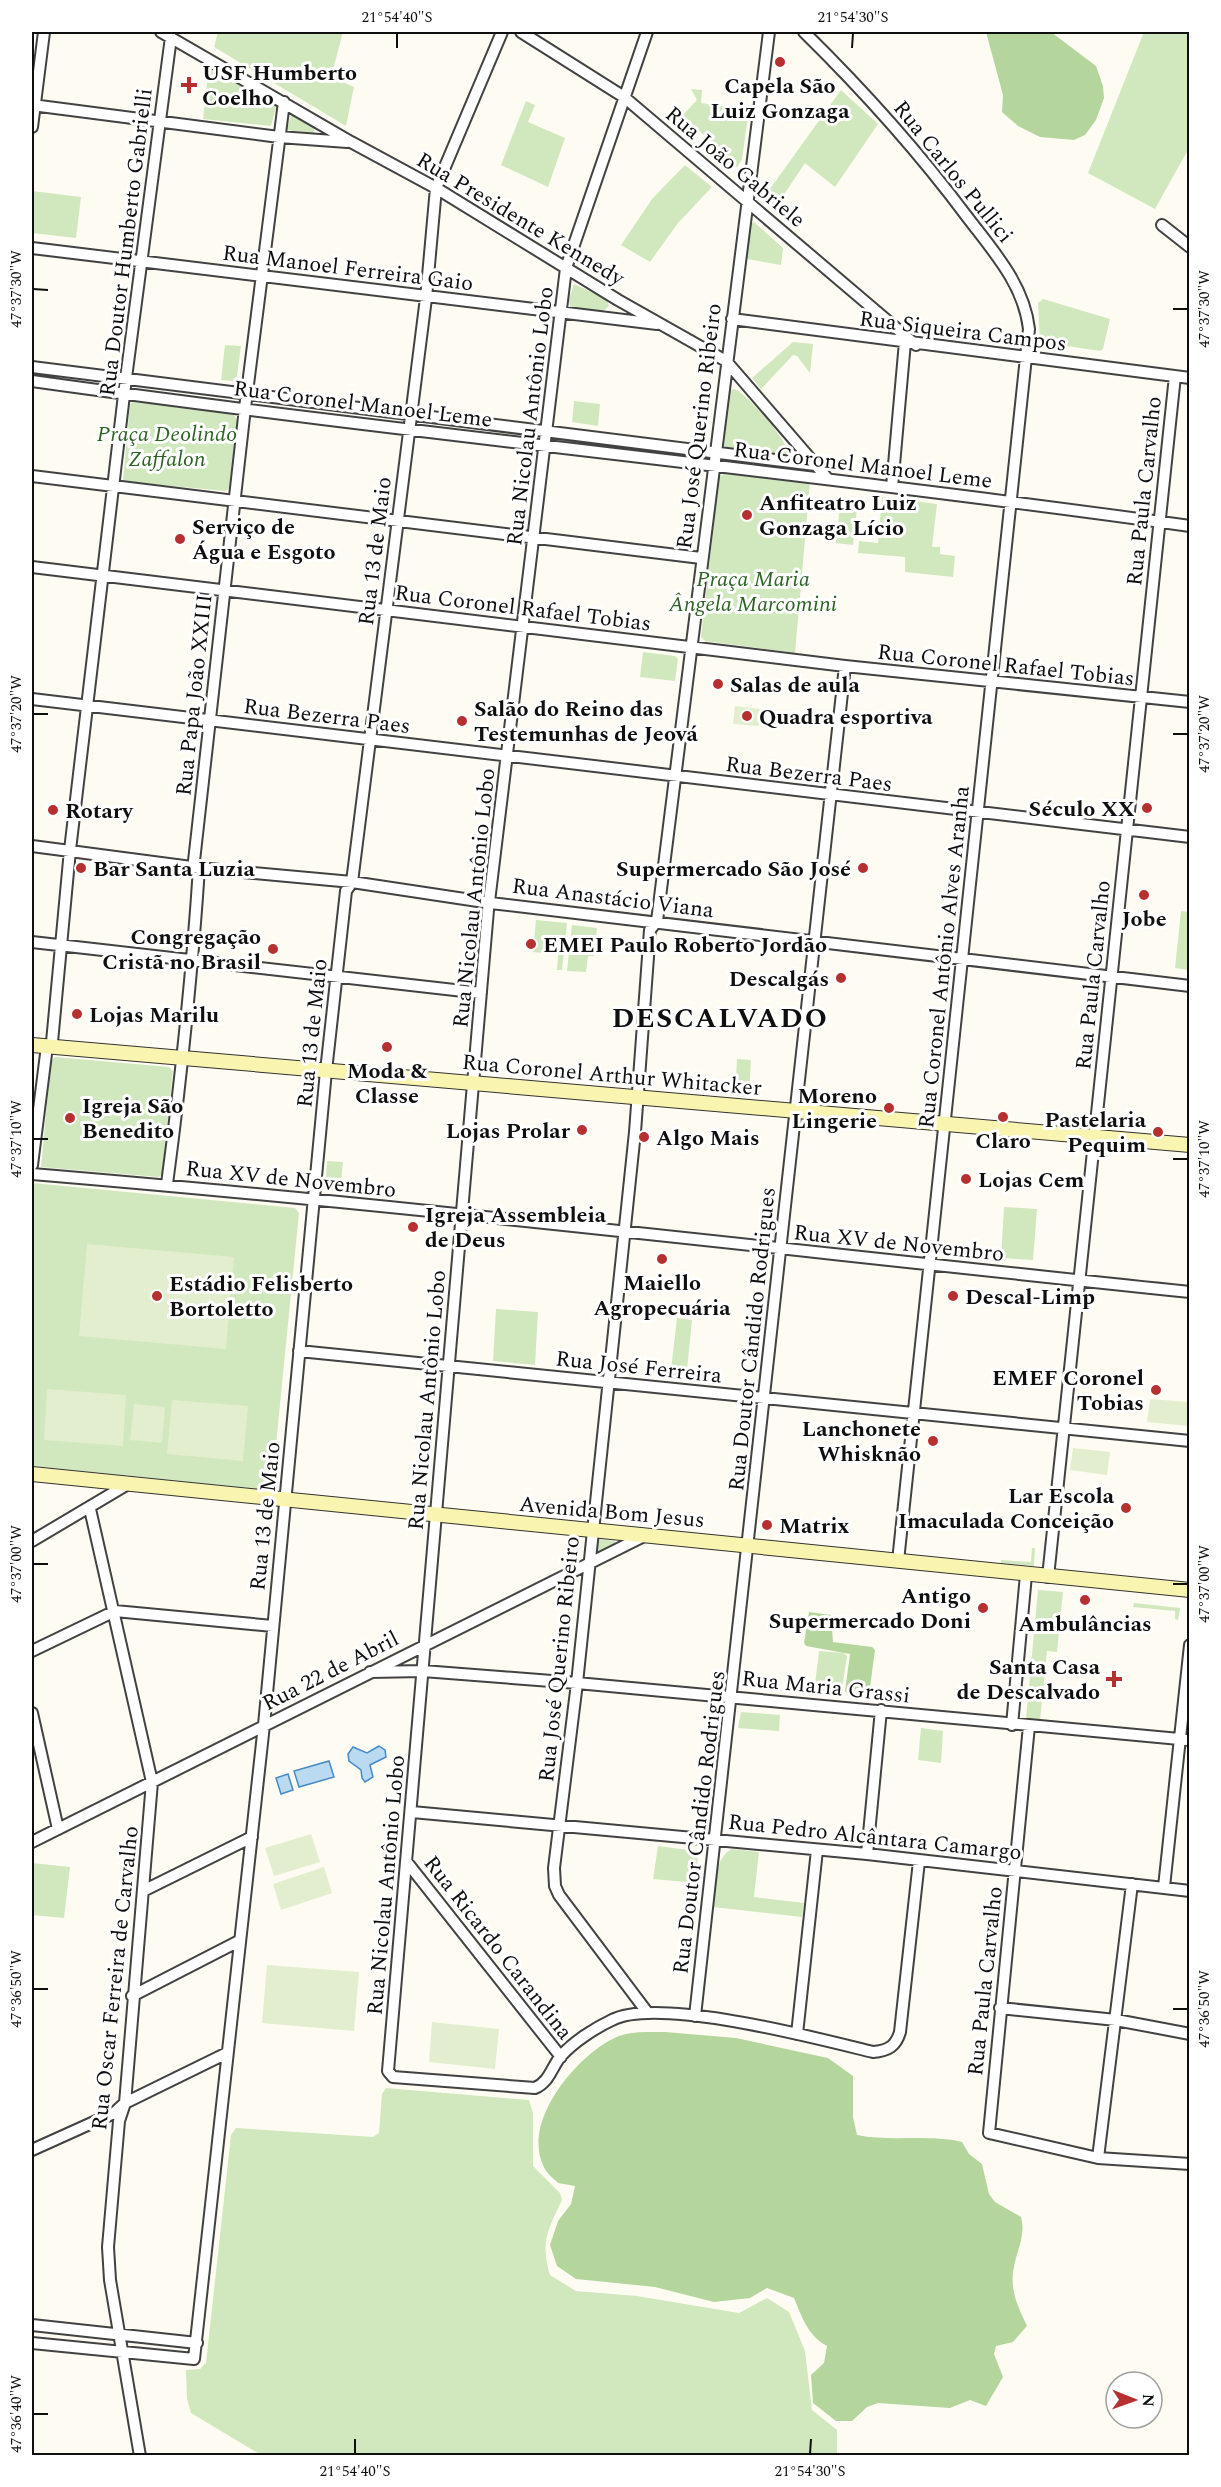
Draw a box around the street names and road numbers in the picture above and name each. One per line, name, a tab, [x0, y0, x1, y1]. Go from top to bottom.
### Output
street label: Rua Doutor Humberto Gabrielli	[91, 86, 162, 398]
street label: Rua Carlos Pullici	[885, 93, 1021, 251]
street label: Rua João Gabriele	[658, 98, 813, 236]
street label: Rua Presidente Kennedy	[410, 144, 632, 295]
street label: Rua Manoel Ferreira Gaio	[220, 237, 475, 300]
street label: Rua Nicolau Antônio Lobo	[498, 285, 563, 548]
street label: Rua José Querino Ribeiro	[668, 301, 731, 551]
street label: Rua Siqueira Campos	[857, 302, 1068, 361]
street label: Rua Coronel Manoel Leme	[232, 372, 494, 437]
street label: Rua Paula Carvalho	[1118, 395, 1171, 588]
street label: Rua Coronel Manoel Leme	[732, 433, 994, 498]
street label: Rua 13 de Maio	[350, 475, 401, 627]
street label: Rua Coronel Rafael Tobias	[393, 576, 653, 641]
street label: Rua Papa João XXIII	[167, 593, 221, 798]
street label: Rua Coronel Rafael Tobias	[876, 636, 1136, 695]
street label: Rua Bezerra Paes	[241, 690, 412, 743]
street label: Rua Bezerra Paes	[723, 748, 894, 801]
street label: Rua Nicolau Antônio Lobo	[444, 767, 505, 1030]
street label: Rua Coronel Antônio Alves Aranha	[910, 784, 979, 1130]
street label: Rua Anastácio Viana	[510, 870, 716, 927]
street label: Rua Paula Carvalho	[1067, 879, 1120, 1072]
street label: Rua 13 de Maio	[288, 957, 337, 1109]
street label: Rua Coronel Arthur Whitacker	[461, 1046, 763, 1105]
street label: Rua XV de Novembro	[184, 1152, 398, 1207]
street label: Rua Doutor Cândido Rodrigues	[720, 1185, 785, 1493]
street label: Rua XV de Novembro	[792, 1216, 1006, 1271]
street label: Rua Nicolau Antônio Lobo	[400, 1269, 455, 1532]
street label: Rua José Ferreira	[554, 1342, 724, 1393]
street label: Rua 13 de Maio	[241, 1440, 290, 1592]
street label: Avenida Bom Jesus	[518, 1488, 706, 1537]
street label: Rua José Querino Ribeiro	[530, 1534, 589, 1784]
street label: Rua 22 de Abril	[257, 1623, 405, 1720]
street label: Rua Maria Grassi	[740, 1662, 912, 1713]
street label: Rua Doutor Cândido Rodrigues	[664, 1668, 734, 1976]
street label: Rua Nicolau Antônio Lobo	[359, 1754, 414, 2017]
street label: Rua Pedro Alcântara Camargo	[726, 1806, 1023, 1869]
street label: Rua Oscar Ferreira de Carvalho	[83, 1824, 148, 2132]
street label: Rua Ricardo Carandina	[415, 1849, 581, 2047]
street label: Rua Paula Carvalho	[959, 1885, 1012, 2078]

